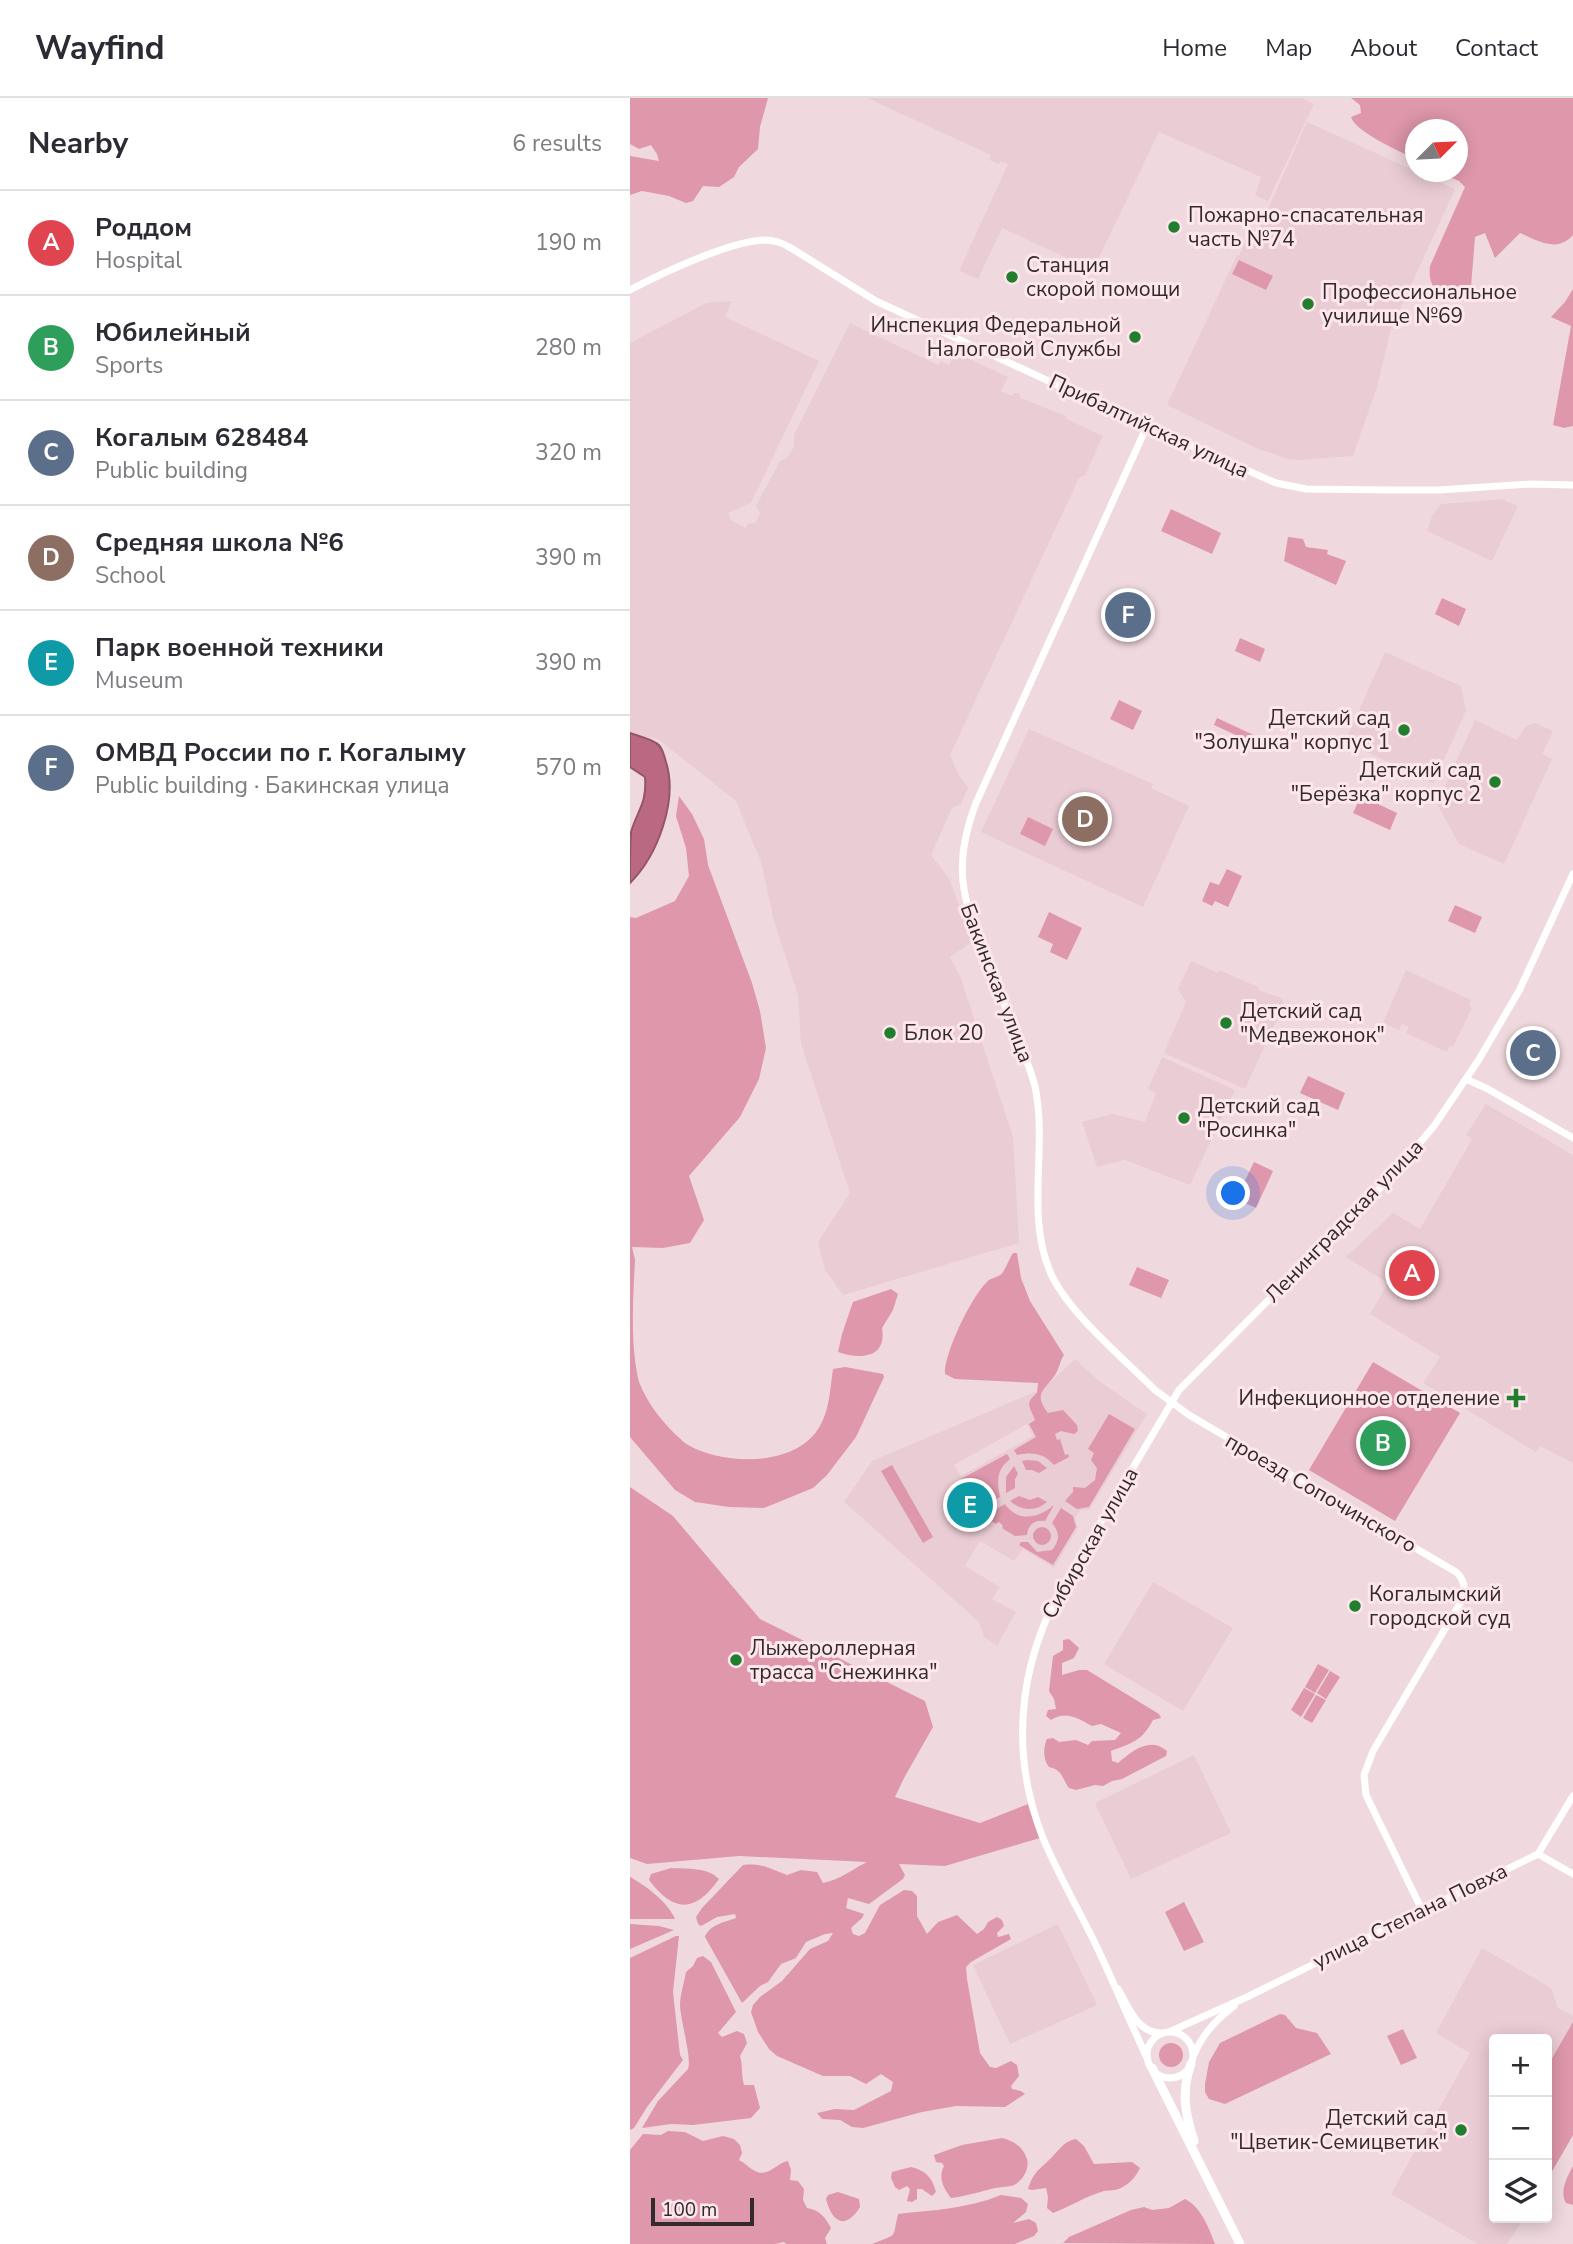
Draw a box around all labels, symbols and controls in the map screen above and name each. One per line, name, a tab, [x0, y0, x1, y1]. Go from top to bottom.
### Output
text: Wayfind	[35, 26, 165, 71]
text: Home	[1162, 32, 1227, 64]
text: Map	[1265, 32, 1312, 64]
text: About	[1350, 32, 1417, 64]
text: Contact	[1455, 32, 1538, 64]
north arrow	[1405, 119, 1468, 182]
text: Nearby	[28, 123, 128, 164]
text: 6 results	[512, 128, 602, 159]
place label: Пожарно-спасательная часть №74	[1188, 201, 1424, 253]
text: Роддом	[95, 210, 192, 245]
marker: Пожарно-спасательная часть №74	[1166, 219, 1182, 235]
text: A	[42, 227, 60, 258]
text: 190 m	[535, 227, 602, 258]
text: Hospital	[95, 245, 182, 276]
place label: Станция скорой помощи	[1026, 251, 1180, 303]
marker: Станция скорой помощи	[1004, 269, 1020, 285]
place label: Профессиональное училище №69	[1322, 278, 1517, 330]
marker: Профессиональное училище №69	[1300, 296, 1316, 312]
place label: Инспекция Федеральной Налоговой Службы	[870, 311, 1121, 363]
text: Юбилейный	[95, 315, 251, 350]
marker: Инспекция Федеральной Налоговой Службы	[1127, 329, 1143, 345]
text: B	[43, 332, 59, 363]
text: 280 m	[535, 332, 602, 363]
text: Sports	[95, 350, 163, 381]
street label: Прибалтийская улица	[1045, 367, 1253, 485]
text: Когалым 628484	[95, 420, 308, 455]
text: C	[43, 437, 59, 468]
text: 320 m	[535, 437, 602, 468]
text: Public building	[95, 455, 248, 486]
text: Средняя школа №6	[95, 525, 344, 560]
text: D	[42, 542, 60, 573]
text: 390 m	[535, 542, 602, 573]
text: School	[95, 560, 165, 591]
pin: F	[1105, 589, 1151, 641]
text: Парк военной техники	[95, 630, 384, 665]
text: E	[44, 647, 58, 678]
text: 390 m	[535, 647, 602, 678]
text: Museum	[95, 665, 183, 696]
place label: Детский сад "Золушка" корпус 1	[1194, 704, 1390, 756]
marker: Детский сад "Золушка" корпус 1	[1396, 722, 1412, 738]
text: ОМВД России по г. Когалыму	[95, 735, 466, 770]
text: F	[45, 752, 57, 783]
text: 570 m	[535, 752, 602, 783]
place label: Детский сад "Берёзка" корпус 2	[1291, 756, 1481, 808]
text: Public building · Бакинская улица	[95, 770, 450, 801]
marker: Детский сад "Берёзка" корпус 2	[1487, 774, 1503, 790]
pin: D	[1062, 793, 1108, 845]
street label: Бакинская улица	[954, 899, 1040, 1067]
place label: Детский сад "Медвежонок"	[1240, 997, 1385, 1049]
marker: Детский сад "Медвежонок"	[1218, 1015, 1234, 1031]
place label: Блок 20	[904, 1019, 983, 1047]
marker: Блок 20	[882, 1025, 898, 1041]
pin: C	[1510, 1027, 1556, 1079]
place label: Детский сад "Росинка"	[1198, 1092, 1320, 1144]
marker: Детский сад "Росинка"	[1176, 1110, 1192, 1126]
street label: Ленинградская улица	[1259, 1133, 1429, 1309]
your location	[1216, 1176, 1250, 1210]
pin: A	[1389, 1247, 1435, 1299]
place label: Инфекционное отделение	[1239, 1384, 1500, 1412]
marker: Инфекционное отделение	[1506, 1388, 1526, 1408]
pin: B	[1360, 1417, 1406, 1469]
street label: проезд Сопочинского	[1220, 1427, 1422, 1559]
street label: Сибирская улица	[1035, 1462, 1145, 1624]
pin: E	[947, 1479, 993, 1531]
place label: Когалымский городской суд	[1369, 1580, 1510, 1632]
marker: Когалымский городской суд	[1347, 1598, 1363, 1614]
place label: Лыжероллерная трасса "Снежинка"	[750, 1634, 937, 1686]
marker: Лыжероллерная трасса "Снежинка"	[728, 1652, 744, 1668]
street label: улица Степана Повха	[1308, 1857, 1512, 1975]
map controls	[1489, 2034, 1552, 2223]
button: +	[1489, 2034, 1552, 2097]
button: −	[1489, 2097, 1552, 2160]
place label: Детский сад "Цветик-Семицветик"	[1230, 2104, 1447, 2156]
marker: Детский сад "Цветик-Семицветик"	[1453, 2122, 1469, 2138]
button: layers	[1489, 2160, 1552, 2223]
scale bar	[651, 2195, 754, 2227]
text: 100 m	[662, 2197, 717, 2223]

